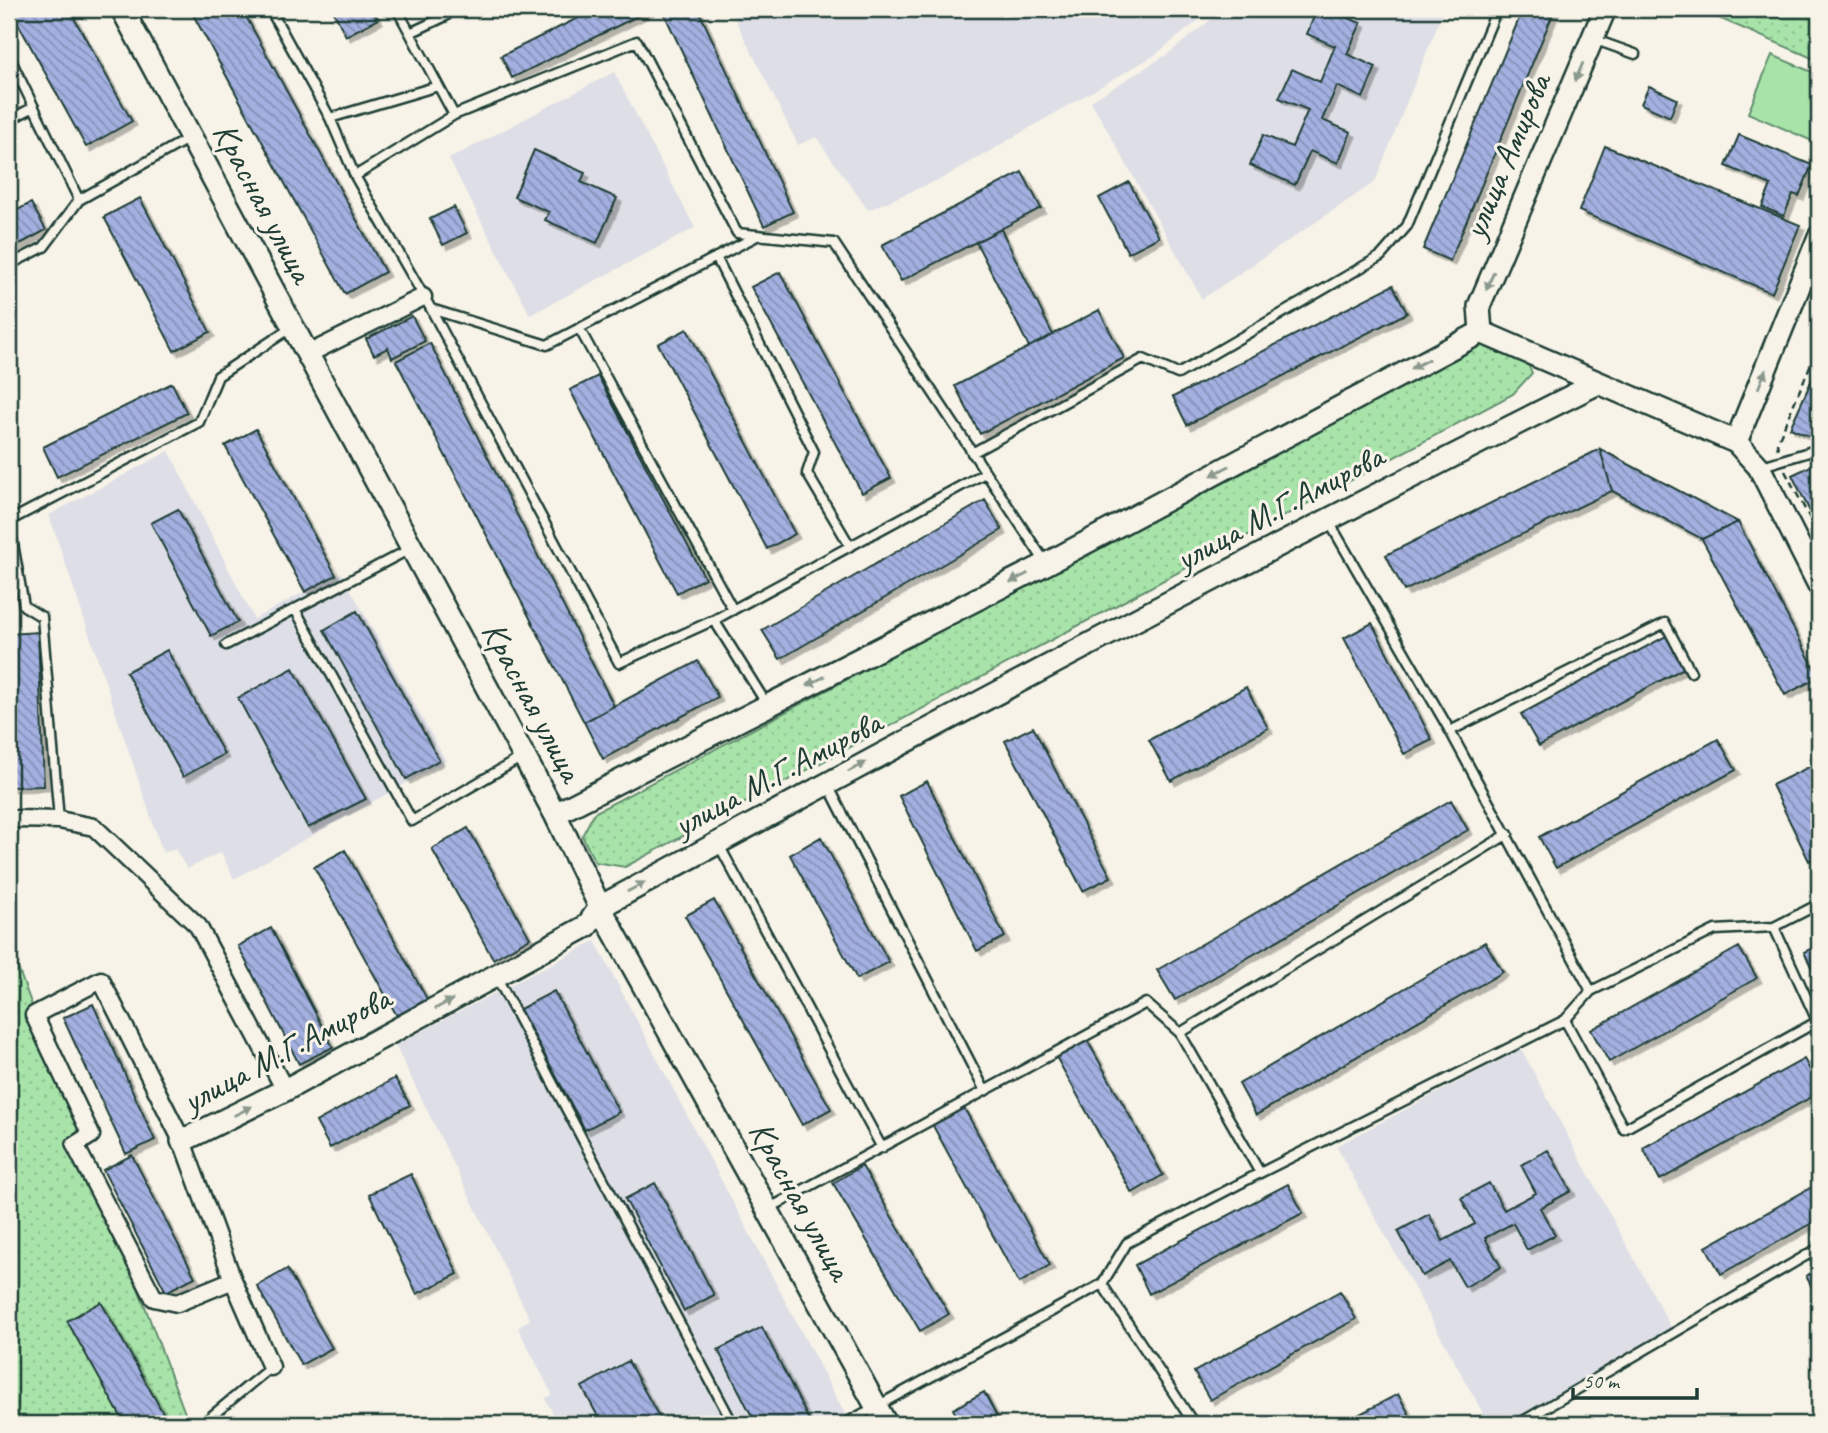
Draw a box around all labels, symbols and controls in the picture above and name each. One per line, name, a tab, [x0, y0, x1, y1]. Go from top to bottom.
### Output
one-way arrow	[1573, 61, 1584, 82]
street label: улица Амирова	[1451, 65, 1562, 247]
street label: Красная улица	[203, 114, 326, 292]
one-way arrow	[1484, 271, 1496, 291]
one-way arrow	[1411, 358, 1430, 370]
one-way arrow	[1757, 368, 1768, 389]
street label: улица М.Г.Амирова	[1166, 433, 1393, 582]
one-way arrow	[1210, 465, 1229, 477]
one-way arrow	[1009, 572, 1029, 583]
street label: Красная улица	[472, 613, 595, 791]
one-way arrow	[806, 676, 826, 687]
street label: улица М.Г.Амирова	[664, 699, 891, 848]
one-way arrow	[847, 761, 867, 773]
one-way arrow	[626, 881, 646, 893]
street label: улица М.Г.Амирова	[173, 975, 400, 1124]
one-way arrow	[434, 998, 453, 1010]
one-way arrow	[233, 1106, 253, 1117]
street label: Красная улица	[739, 1113, 864, 1290]
scale bar	[1573, 1356, 1697, 1400]
text: 50 m	[1583, 1368, 1621, 1394]

